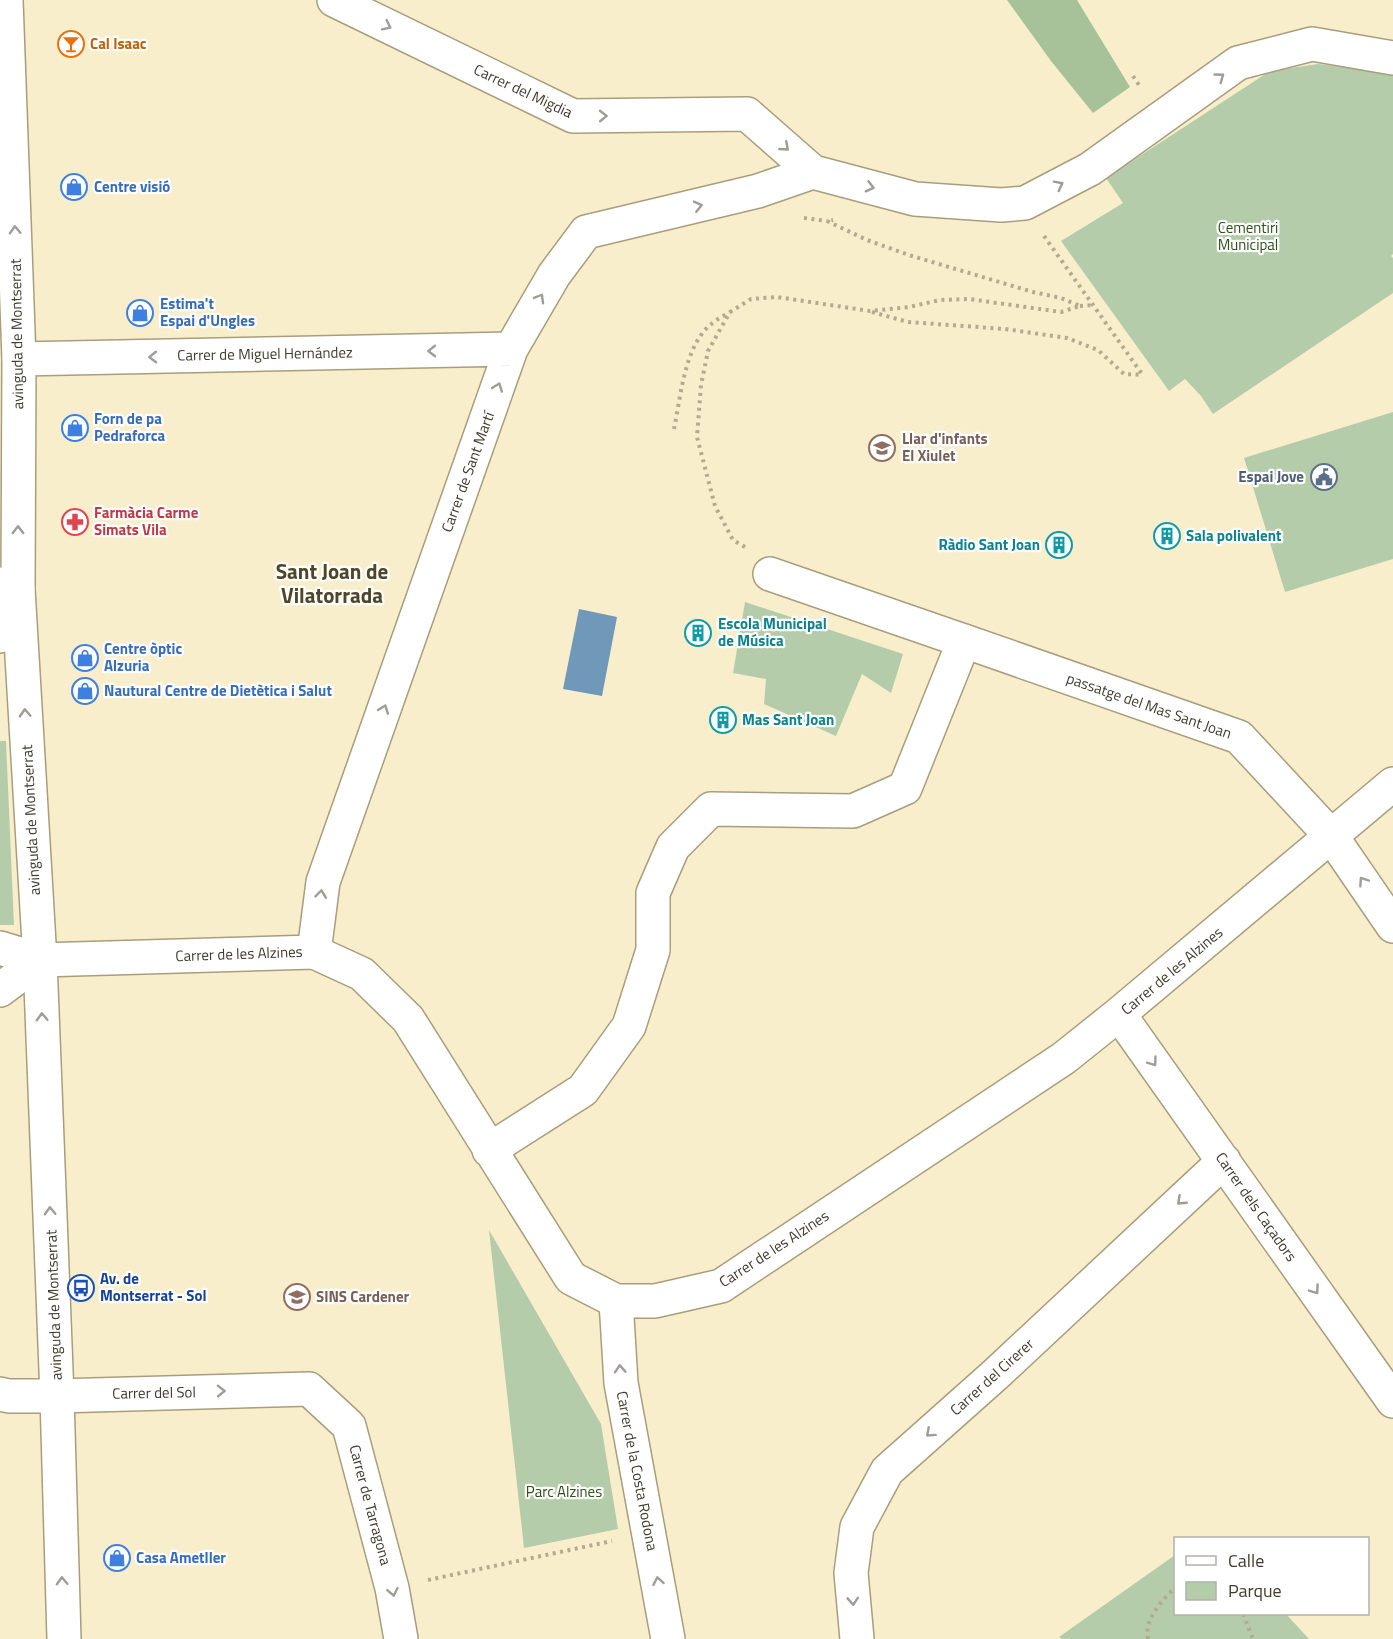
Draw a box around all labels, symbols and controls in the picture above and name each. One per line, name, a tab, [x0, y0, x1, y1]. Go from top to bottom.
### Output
one-way arrow	[380, 18, 391, 30]
bar icon: Cal Isaac	[56, 29, 86, 59]
place label: Cal Isaac	[90, 32, 147, 55]
street label: Carrer del Migdia	[470, 58, 577, 124]
one-way arrow	[1214, 73, 1225, 84]
one-way arrow	[598, 109, 607, 122]
one-way arrow	[778, 140, 789, 151]
shop icon: Centre visió	[59, 172, 89, 202]
place label: Centre visió	[94, 175, 170, 198]
one-way arrow	[864, 180, 875, 192]
one-way arrow	[1053, 181, 1064, 193]
one-way arrow	[692, 200, 702, 213]
park label: Cementiri Municipal	[1218, 216, 1278, 256]
one-way arrow	[8, 226, 21, 235]
street label: avinguda de Montserrat	[4, 258, 29, 410]
place label: Estima't Espai d'Ungles	[160, 292, 255, 332]
one-way arrow	[533, 294, 544, 304]
shop icon: Estima't Espai d'Ungles	[125, 298, 155, 328]
street label: Carrer de Miguel Hernández	[177, 340, 353, 367]
one-way arrow	[427, 345, 436, 357]
one-way arrow	[148, 350, 157, 363]
one-way arrow	[490, 382, 503, 393]
place label: Forn de pa Pedraforca	[94, 407, 166, 447]
street label: Carrer de Sant Martí	[435, 407, 501, 535]
shop icon: Forn de pa Pedraforca	[60, 413, 90, 443]
place label: Llar d'infants El Xiulet	[902, 427, 988, 467]
school or university icon: Llar d'infants El Xiulet	[867, 433, 897, 463]
public building icon: Espai Jove	[1309, 462, 1339, 492]
place label: Espai Jove	[1238, 465, 1304, 488]
place label: Farmàcia Carme Simats Vila	[94, 501, 199, 541]
pharmacy icon: Farmàcia Carme Simats Vila	[60, 507, 90, 537]
building icon: Sala polivalent	[1152, 521, 1182, 551]
place label: Sala polivalent	[1186, 524, 1282, 547]
one-way arrow	[12, 526, 24, 535]
building icon: Ràdio Sant Joan	[1044, 530, 1074, 560]
place label: Ràdio Sant Joan	[938, 533, 1040, 556]
district label: Sant Joan de Vilatorrada	[276, 555, 388, 611]
place label: Escola Municipal de Música	[718, 612, 827, 652]
building icon: Escola Municipal de Música	[683, 618, 713, 648]
place label: Centre òptic Alzuria	[104, 637, 182, 677]
shop icon: Centre òptic Alzuria	[70, 643, 100, 673]
street label: passatge del Mas Sant Joan	[1063, 666, 1235, 745]
shop icon: Nautural Centre de Dietètica i Salut	[70, 676, 100, 706]
place label: Nautural Centre de Dietètica i Salut	[104, 679, 332, 702]
one-way arrow	[376, 704, 389, 715]
building icon: Mas Sant Joan	[708, 705, 738, 735]
place label: Mas Sant Joan	[742, 708, 834, 731]
one-way arrow	[19, 709, 32, 718]
street label: avinguda de Montserrat	[15, 743, 46, 896]
one-way arrow	[1359, 877, 1370, 888]
one-way arrow	[314, 889, 327, 898]
street label: Carrer de les Alzines	[1116, 921, 1228, 1020]
street label: Carrer de les Alzines	[175, 940, 303, 967]
one-way arrow	[35, 1012, 48, 1021]
one-way arrow	[1146, 1055, 1157, 1066]
street label: Carrer dels Caçadors	[1210, 1147, 1303, 1266]
one-way arrow	[1177, 1194, 1187, 1205]
street label: Carrer de les Alzines	[714, 1204, 833, 1293]
one-way arrow	[43, 1207, 56, 1216]
street label: avinguda de Montserrat	[39, 1229, 68, 1381]
place label: Av. de Montserrat - Sol	[100, 1267, 206, 1307]
bus stop icon: Av. de Montserrat - Sol	[66, 1273, 96, 1303]
school or university icon: SINS Cardener	[282, 1282, 312, 1312]
one-way arrow	[1307, 1283, 1318, 1294]
place label: SINS Cardener	[316, 1285, 410, 1308]
street label: Carrer del Cirerer	[945, 1333, 1039, 1421]
one-way arrow	[613, 1364, 626, 1373]
street label: Carrer del Sol	[112, 1380, 196, 1405]
one-way arrow	[216, 1385, 225, 1397]
street label: Carrer de la Costa Rodona	[611, 1389, 664, 1553]
one-way arrow	[926, 1426, 936, 1437]
street label: Carrer de Tarragona	[343, 1442, 398, 1568]
park label: Parc Alzines	[526, 1480, 602, 1503]
legend	[1174, 1537, 1369, 1615]
shop icon: Casa Ametller	[102, 1543, 132, 1573]
place label: Casa Ametller	[136, 1546, 226, 1569]
text: Calle	[1228, 1547, 1264, 1574]
one-way arrow	[56, 1576, 69, 1585]
one-way arrow	[652, 1577, 665, 1587]
text: Parque	[1228, 1577, 1282, 1604]
one-way arrow	[386, 1587, 399, 1597]
one-way arrow	[846, 1596, 859, 1606]

